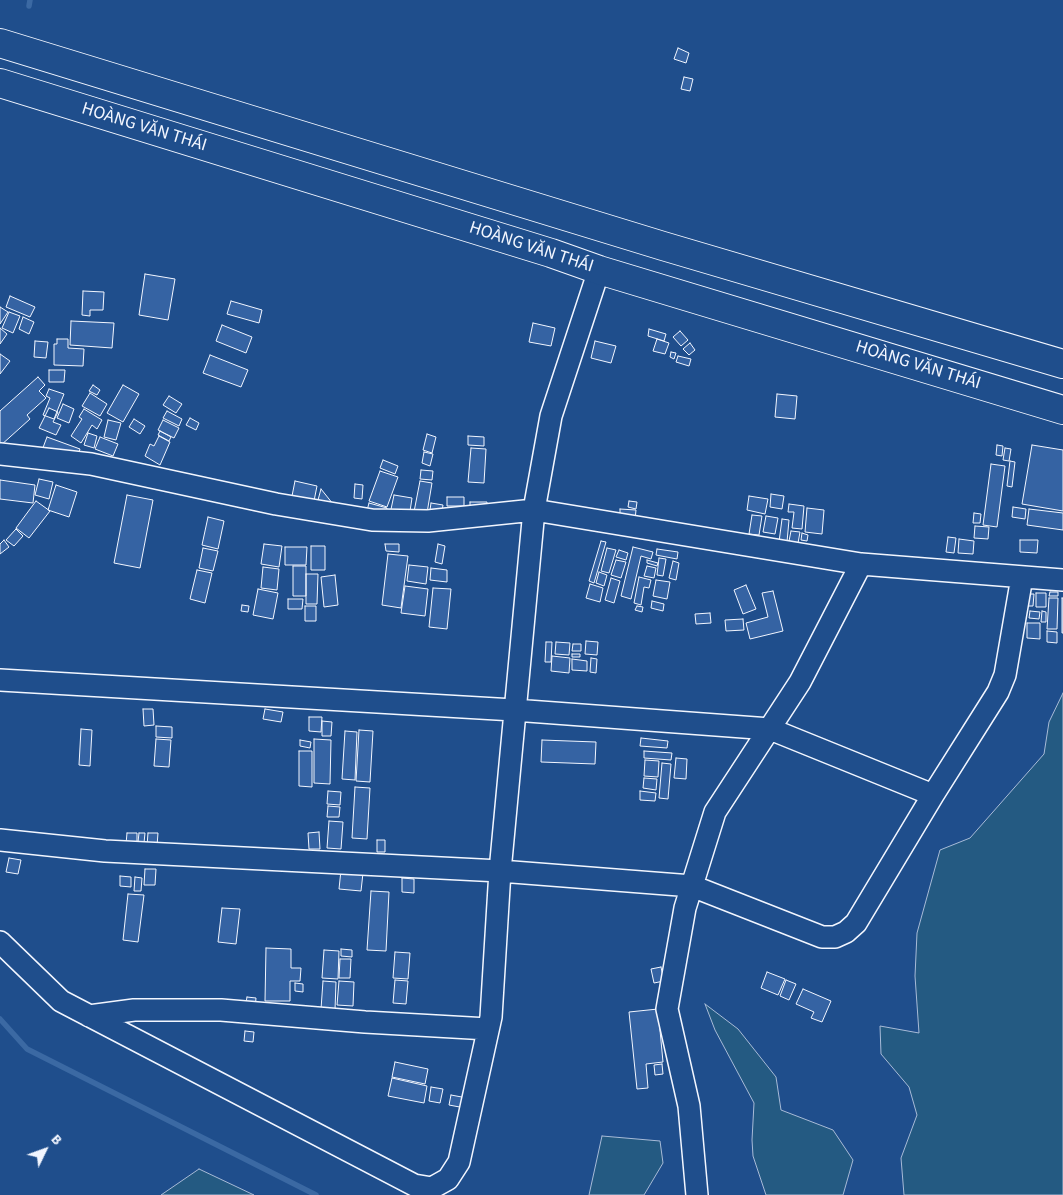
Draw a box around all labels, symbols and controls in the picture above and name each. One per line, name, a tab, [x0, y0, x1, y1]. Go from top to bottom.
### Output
street label: HOÀNG VĂN THÁI	[79, 99, 209, 157]
street label: HOÀNG VĂN THÁI	[466, 218, 596, 278]
street label: HOÀNG VĂN THÁI	[853, 337, 983, 395]
north arrow	[20, 1125, 70, 1175]
text: B	[46, 1130, 66, 1150]

